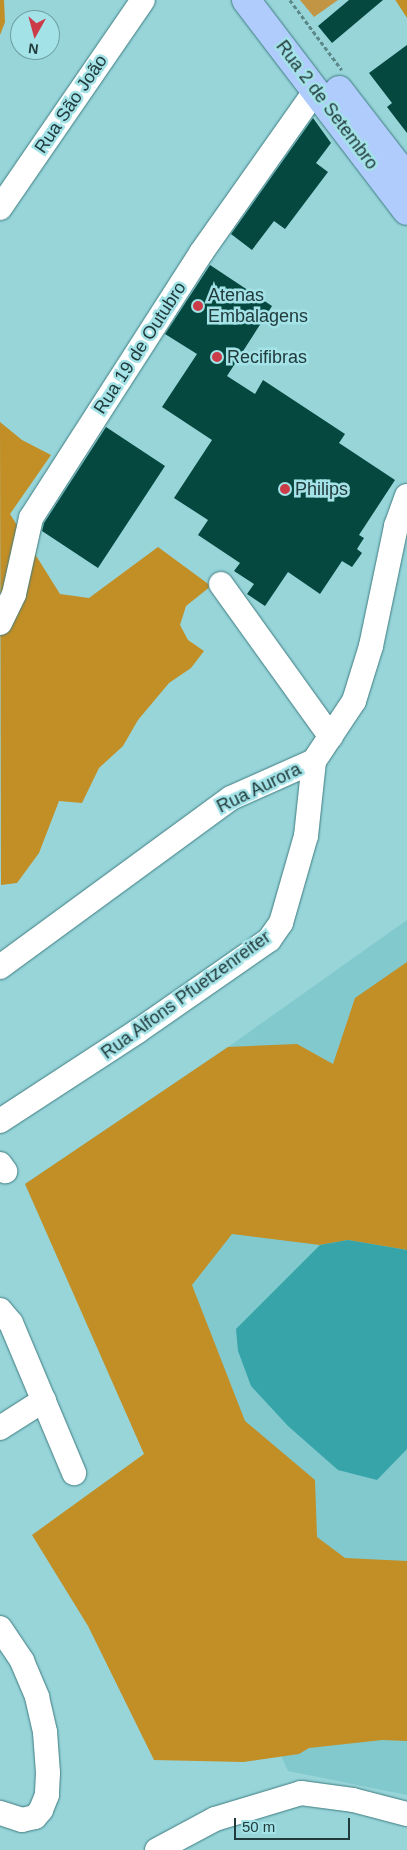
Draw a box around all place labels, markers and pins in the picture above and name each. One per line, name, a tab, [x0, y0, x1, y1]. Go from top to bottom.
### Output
place label: Atenas Embalagens	[208, 285, 308, 328]
marker: Atenas Embalagens	[192, 300, 204, 312]
place label: Recifibras	[227, 346, 307, 368]
marker: Recifibras	[211, 351, 223, 363]
place label: Philips	[295, 478, 348, 500]
marker: Philips	[279, 483, 291, 495]

